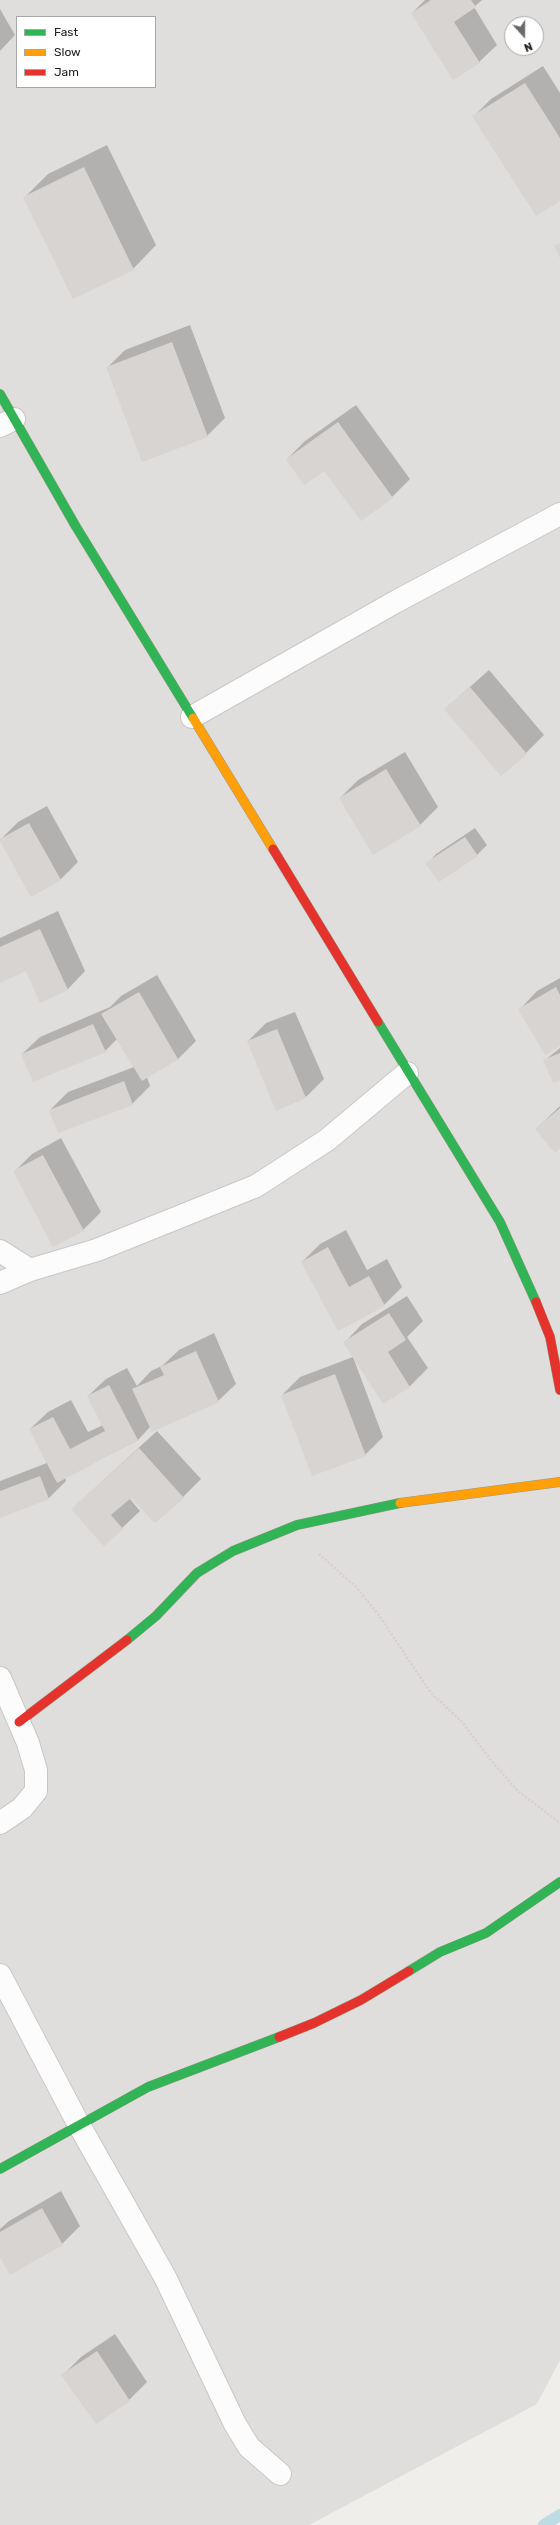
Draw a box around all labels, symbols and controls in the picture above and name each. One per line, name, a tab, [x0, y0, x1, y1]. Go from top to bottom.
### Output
legend	[16, 16, 156, 88]
north arrow	[504, 16, 544, 56]
text: Fast	[54, 25, 78, 39]
text: N	[522, 39, 534, 54]
text: Slow	[54, 45, 81, 59]
text: Jam	[54, 65, 79, 79]

